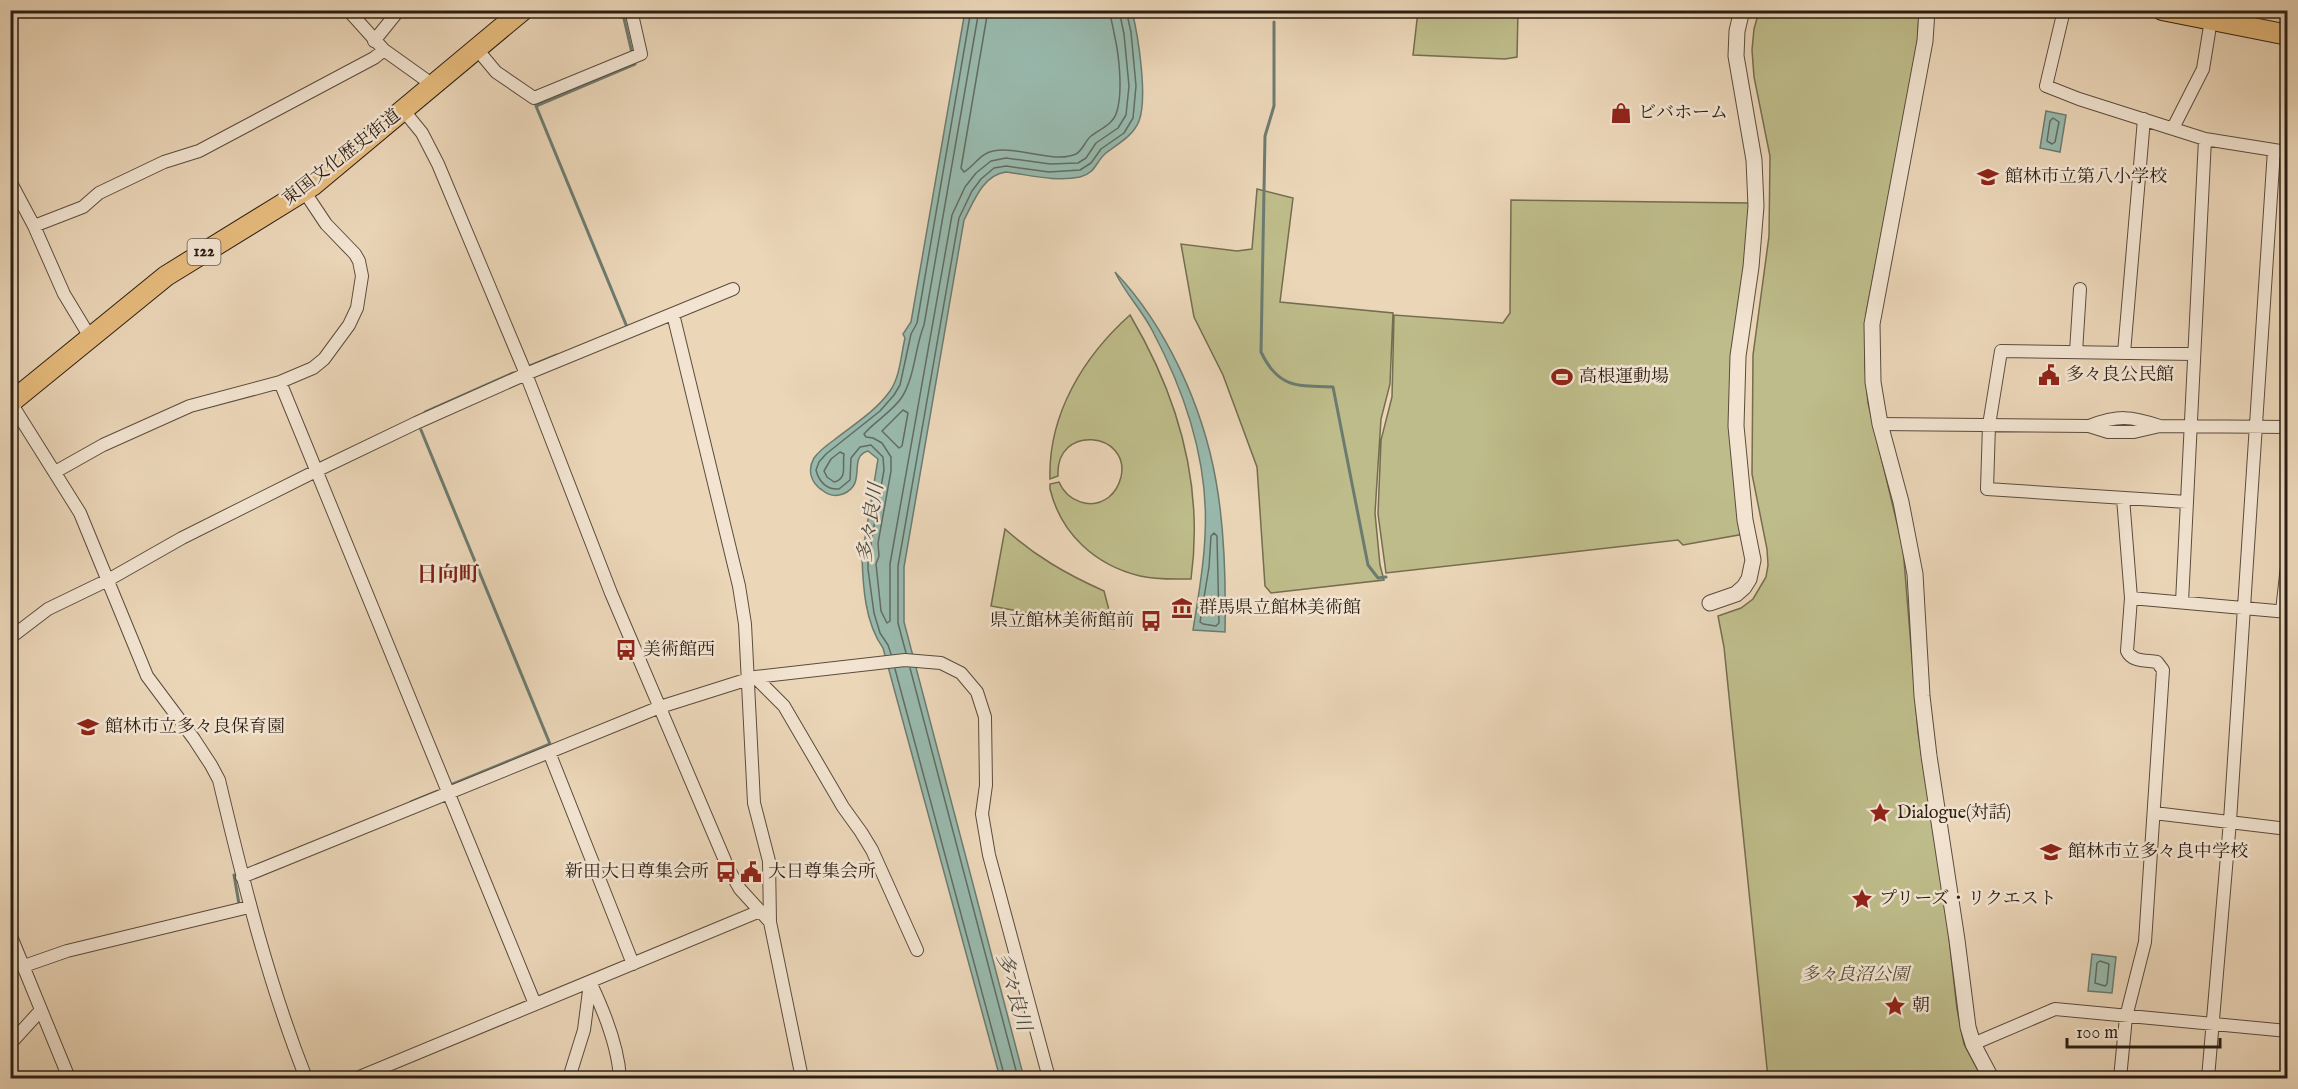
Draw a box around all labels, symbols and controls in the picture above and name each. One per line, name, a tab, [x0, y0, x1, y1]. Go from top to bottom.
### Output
shop icon: ビバホーム	[1609, 101, 1633, 125]
place label: ビバホーム	[1638, 102, 1728, 125]
street label: 東国文化歴史街道	[278, 105, 406, 211]
school or university icon: 館林市立第八小学校	[1976, 165, 2000, 189]
place label: 館林市立第八小学校	[2005, 166, 2167, 189]
road number: 122	[188, 239, 220, 265]
public building icon: 多々良公民館	[2037, 363, 2061, 387]
place label: 多々良公民館	[2066, 364, 2174, 387]
sports icon: 高根運動場	[1550, 365, 1574, 389]
place label: 高根運動場	[1579, 366, 1669, 389]
water label: 多々良川	[852, 480, 890, 564]
district label: 日向町	[417, 562, 480, 589]
museum icon: 群馬県立館林美術館	[1170, 596, 1194, 620]
place label: 群馬県立館林美術館	[1199, 597, 1361, 620]
bus stop icon: 県立館林美術館前	[1139, 609, 1163, 633]
place label: 県立館林美術館前	[990, 610, 1134, 633]
bus stop icon: 美術館西	[614, 638, 638, 662]
place label: 美術館西	[643, 639, 715, 662]
school or university icon: 館林市立多々良保育園	[76, 715, 100, 739]
place label: 館林市立多々良保育園	[105, 716, 285, 739]
place icon: Dialogue(対話)	[1868, 801, 1892, 825]
place label: Dialogue(対話)	[1897, 802, 2011, 825]
school or university icon: 館林市立多々良中学校	[2039, 840, 2063, 864]
place label: 館林市立多々良中学校	[2068, 841, 2248, 864]
bus stop icon: 新田大日尊集会所	[714, 860, 738, 884]
public building icon: 大日尊集会所	[739, 860, 763, 884]
place label: 新田大日尊集会所	[565, 861, 709, 884]
place label: 大日尊集会所	[768, 861, 876, 884]
place icon: プリーズ・リクエスト	[1850, 887, 1874, 911]
place label: プリーズ・リクエスト	[1879, 888, 2057, 911]
water label: 多々良川	[990, 950, 1037, 1036]
park label: 多々良沼公園	[1801, 964, 1912, 987]
place icon: 朝	[1883, 994, 1907, 1018]
place label: 朝	[1912, 995, 1930, 1018]
scale bar	[2067, 1011, 2220, 1049]
text: 100 m	[2076, 1022, 2118, 1045]

